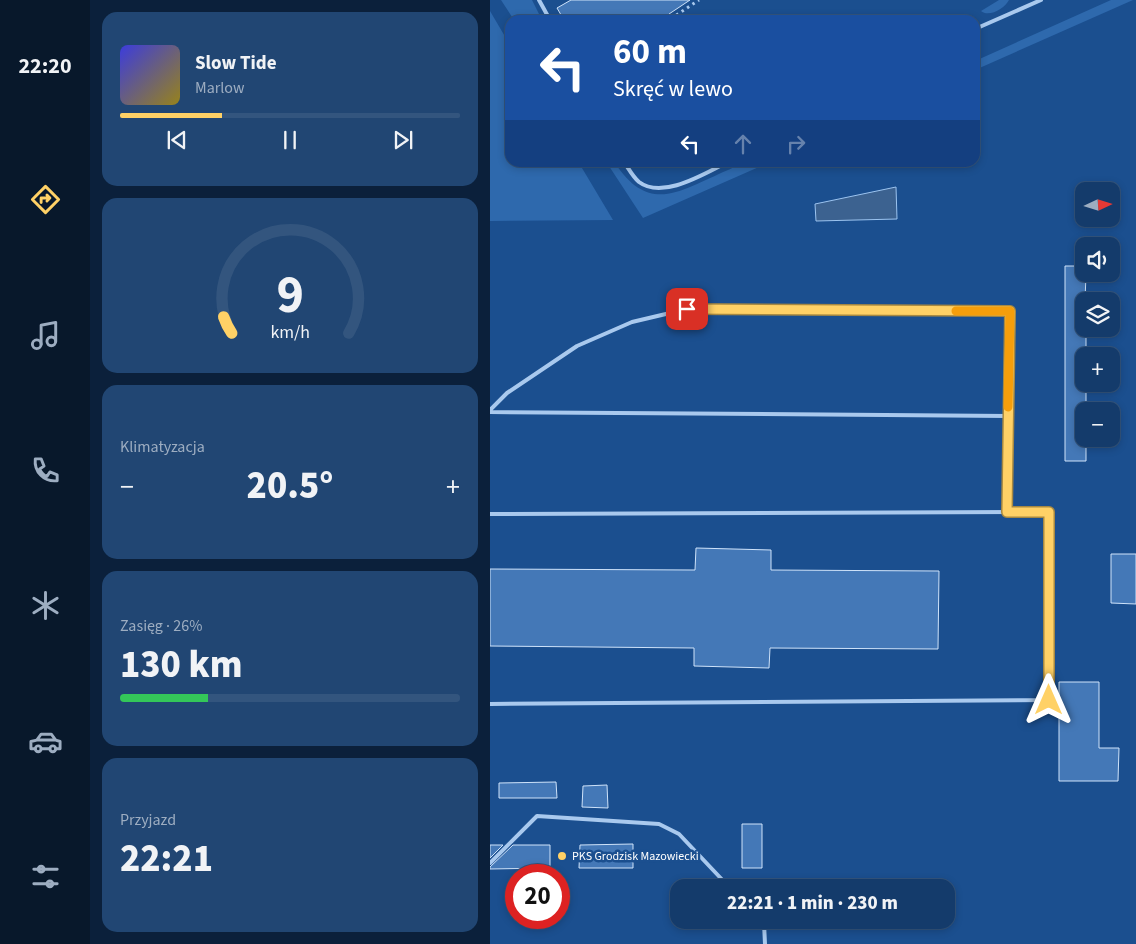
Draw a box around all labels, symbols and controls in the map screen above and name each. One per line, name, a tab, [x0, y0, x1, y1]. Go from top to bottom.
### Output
text: 60 m	[613, 27, 687, 77]
icon: left	[530, 35, 595, 100]
text: 22:20	[18, 50, 72, 82]
text: Slow Tide	[195, 50, 276, 77]
text: Skręć w lewo	[613, 73, 733, 105]
text: Marlow	[195, 77, 244, 99]
icon: previous	[163, 126, 191, 154]
icon: pause	[276, 126, 304, 154]
icon: next	[389, 126, 417, 154]
icon: left	[676, 130, 704, 158]
icon: ahead	[729, 130, 757, 158]
icon: right	[782, 130, 810, 158]
icon: directions	[28, 182, 63, 217]
north arrow	[1075, 182, 1120, 228]
map controls	[1075, 182, 1120, 447]
button: sound	[1075, 237, 1120, 282]
text: 9	[276, 259, 304, 333]
pin	[666, 288, 708, 330]
button: layers	[1075, 292, 1120, 337]
icon: arrive	[673, 295, 701, 323]
icon: music	[28, 318, 63, 353]
text: km/h	[270, 320, 310, 345]
button: +	[1075, 347, 1120, 392]
button: −	[1075, 402, 1120, 447]
text: Klimatyzacja	[120, 436, 205, 458]
icon: phone	[28, 453, 63, 488]
text: 20.5°	[247, 459, 333, 513]
text: −	[120, 467, 134, 507]
text: +	[446, 467, 460, 507]
icon: climate	[28, 588, 63, 623]
text: Zasięg · 26%	[120, 615, 202, 637]
text: 130 km	[120, 638, 242, 692]
position arrow	[1022, 673, 1074, 725]
icon: car	[28, 724, 63, 759]
text: Przyjazd	[120, 809, 176, 831]
text: 22:21	[120, 832, 213, 886]
place label: PKS Grodzisk Mazowiecki	[572, 848, 699, 865]
marker: PKS Grodzisk Mazowiecki	[556, 850, 568, 862]
icon: filters	[28, 859, 63, 894]
speed limit sign: 20	[505, 864, 570, 929]
text: 22:21 · 1 min · 230 m	[727, 890, 898, 917]

